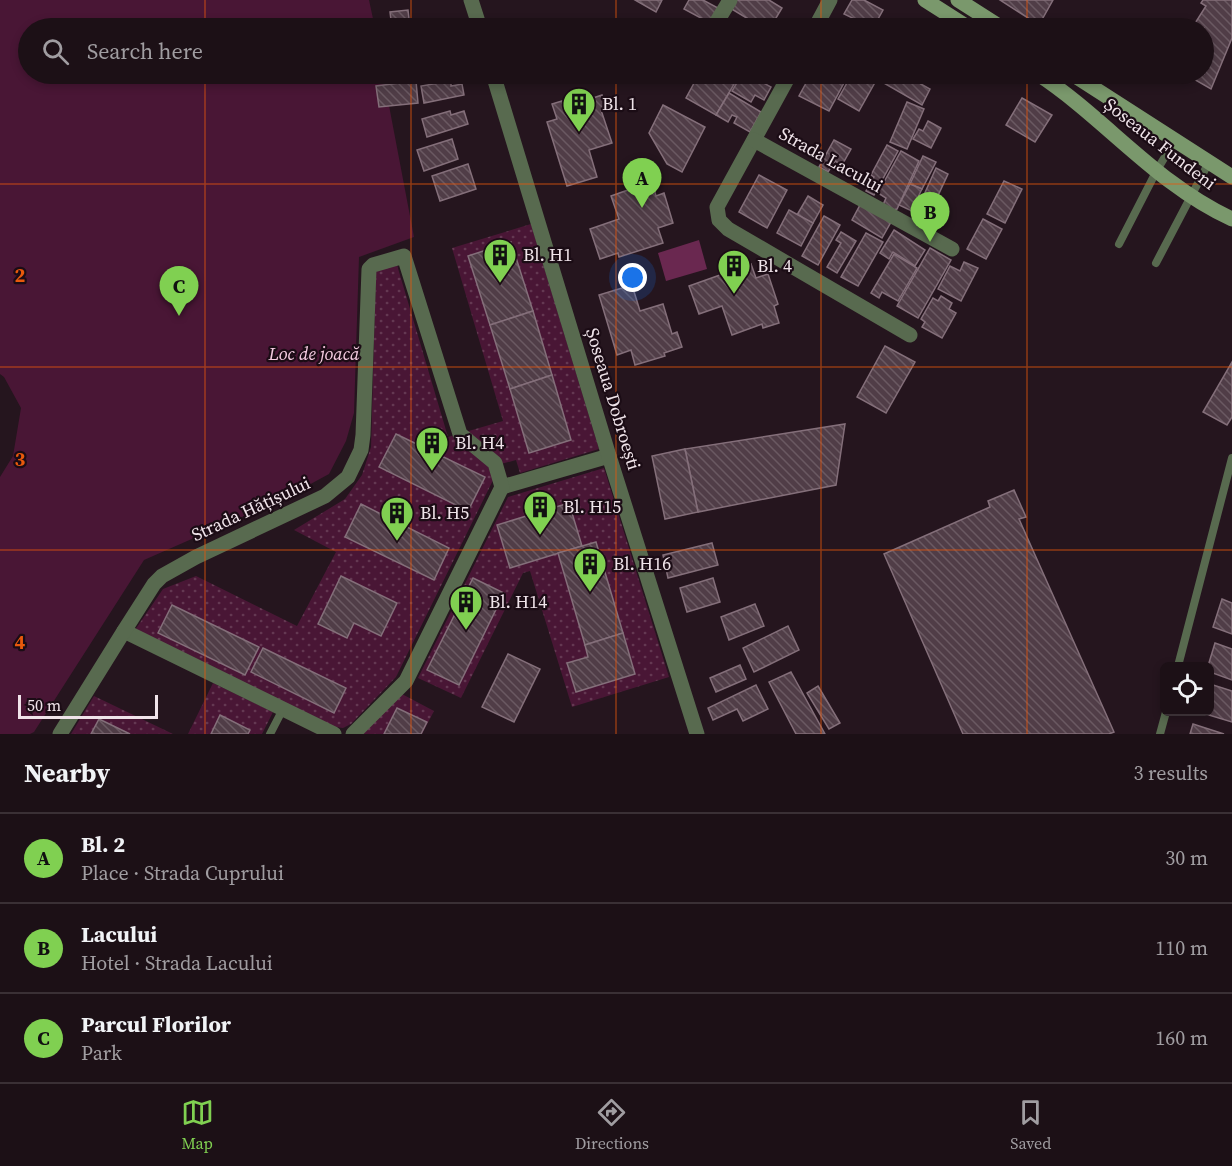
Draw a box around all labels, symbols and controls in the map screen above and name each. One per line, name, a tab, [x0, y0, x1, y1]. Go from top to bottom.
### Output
search box	[18, 18, 1214, 84]
icon: search	[39, 35, 72, 68]
text: Search here	[87, 36, 203, 66]
building icon: Bl. 1	[561, 86, 597, 133]
place label: Bl. 1	[602, 91, 637, 116]
street label: Șoseaua Fundeni	[1099, 92, 1222, 195]
street label: Strada Lacului	[775, 121, 888, 198]
pin: A	[622, 158, 662, 208]
pin: B	[910, 192, 950, 242]
building icon: Bl. H1	[482, 237, 518, 284]
place label: Bl. H1	[523, 242, 572, 267]
building icon: Bl. 4	[716, 248, 752, 295]
place label: Bl. 4	[757, 253, 792, 278]
text: 2	[15, 261, 26, 289]
your location	[618, 263, 647, 292]
pin: C	[160, 266, 198, 316]
street label: Șoseaua Dobroești	[580, 325, 647, 473]
park label: Loc de joacă	[268, 341, 360, 366]
building icon: Bl. H4	[414, 425, 450, 472]
place label: Bl. H4	[455, 430, 504, 455]
text: 3	[15, 445, 26, 473]
street label: Strada Hățișului	[187, 470, 314, 547]
building icon: Bl. H15	[522, 489, 558, 536]
place label: Bl. H15	[563, 494, 621, 519]
building icon: Bl. H5	[379, 495, 415, 542]
place label: Bl. H5	[420, 500, 469, 525]
building icon: Bl. H16	[572, 546, 608, 593]
place label: Bl. H16	[613, 551, 671, 576]
building icon: Bl. H14	[448, 584, 484, 631]
place label: Bl. H14	[489, 589, 547, 614]
text: 4	[15, 628, 26, 656]
map controls	[1160, 662, 1214, 716]
button: locate	[1160, 662, 1214, 716]
scale bar	[18, 692, 158, 720]
text: 50 m	[27, 694, 61, 716]
text: Nearby	[24, 755, 110, 791]
text: 3 results	[1133, 759, 1208, 787]
text: Bl. 2	[81, 829, 125, 859]
text: A	[37, 844, 50, 872]
text: 30 m	[1165, 844, 1208, 872]
text: Place · Strada Cuprului	[81, 859, 284, 887]
text: Lacului	[81, 919, 157, 949]
text: B	[37, 934, 50, 962]
text: 110 m	[1155, 934, 1208, 962]
text: Hotel · Strada Lacului	[81, 949, 273, 977]
text: Parcul Florilor	[81, 1009, 231, 1039]
text: C	[37, 1024, 50, 1052]
text: 160 m	[1155, 1024, 1208, 1052]
text: Park	[81, 1039, 122, 1067]
tab: Map	[181, 1096, 214, 1154]
tab: Directions	[575, 1096, 649, 1154]
tab: Saved	[1010, 1096, 1051, 1154]

